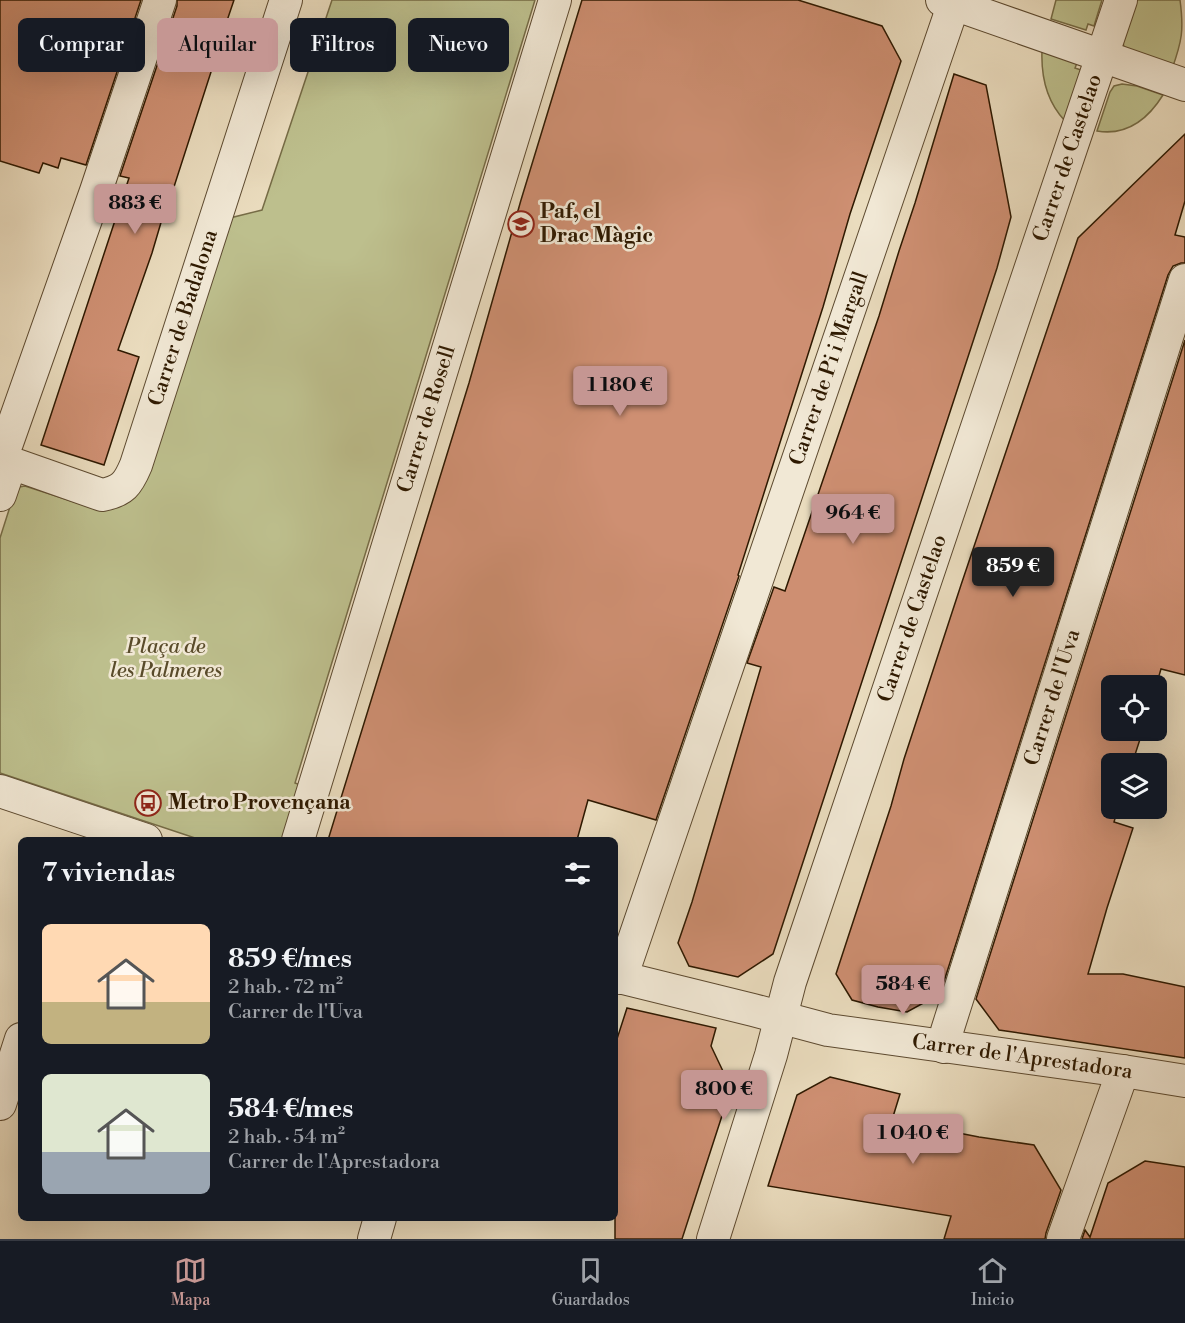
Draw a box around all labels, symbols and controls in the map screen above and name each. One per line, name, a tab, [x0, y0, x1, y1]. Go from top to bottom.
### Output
chip: Comprar	[18, 18, 145, 72]
chip: Alquilar	[157, 18, 278, 72]
chip: Filtros	[290, 18, 396, 72]
chip: Nuevo	[408, 18, 509, 72]
street label: Carrer de Castelao	[1027, 71, 1108, 245]
pin: 883 €	[93, 184, 177, 235]
text: 883 €	[108, 191, 162, 216]
place label: Paf, el Drac Màgic	[540, 199, 653, 249]
school or university icon: Paf, el Drac Màgic	[506, 209, 536, 239]
street label: Carrer de Badalona	[143, 226, 224, 409]
street label: Carrer de Pi i Margall	[784, 268, 874, 469]
street label: Carrer de Rosell	[392, 342, 462, 496]
pin: 1 180 €	[565, 366, 675, 417]
text: 1 180 €	[587, 373, 653, 398]
pin: 964 €	[811, 494, 895, 545]
text: 964 €	[825, 501, 881, 526]
street label: Carrer de Castelao	[872, 531, 953, 706]
pin: 859 €	[971, 547, 1055, 598]
text: 859 €	[986, 554, 1040, 579]
street label: Carrer de l'Uva	[1019, 626, 1087, 769]
park label: Plaça de les Palmeres	[110, 634, 222, 684]
map controls	[1101, 675, 1167, 819]
button: locate	[1101, 675, 1167, 741]
button: layers	[1101, 753, 1167, 819]
bus stop icon: Metro Provençana	[133, 788, 163, 818]
place label: Metro Provençana	[168, 790, 351, 816]
text: 7 viviendas	[42, 857, 175, 889]
icon: filters	[561, 857, 594, 890]
text: 859 €/mes	[228, 943, 352, 975]
icon: home	[90, 948, 162, 1020]
pin: 584 €	[861, 965, 945, 1016]
text: 584 €	[875, 972, 931, 997]
text: 2 hab. · 72 m²	[228, 975, 343, 1000]
text: Carrer de l'Uva	[228, 1000, 363, 1025]
street label: Carrer de l'Aprestadora	[910, 1029, 1135, 1085]
pin: 800 €	[682, 1070, 766, 1121]
text: 800 €	[695, 1077, 753, 1102]
text: 584 €/mes	[228, 1093, 353, 1125]
icon: home	[90, 1098, 162, 1170]
pin: 1 040 €	[858, 1114, 968, 1165]
text: 1 040 €	[877, 1121, 949, 1146]
text: 2 hab. · 54 m²	[228, 1125, 345, 1150]
text: Carrer de l'Aprestadora	[228, 1150, 440, 1175]
tab: Mapa	[171, 1254, 210, 1310]
tab: Guardados	[552, 1254, 630, 1310]
tab: Inicio	[971, 1254, 1014, 1310]

